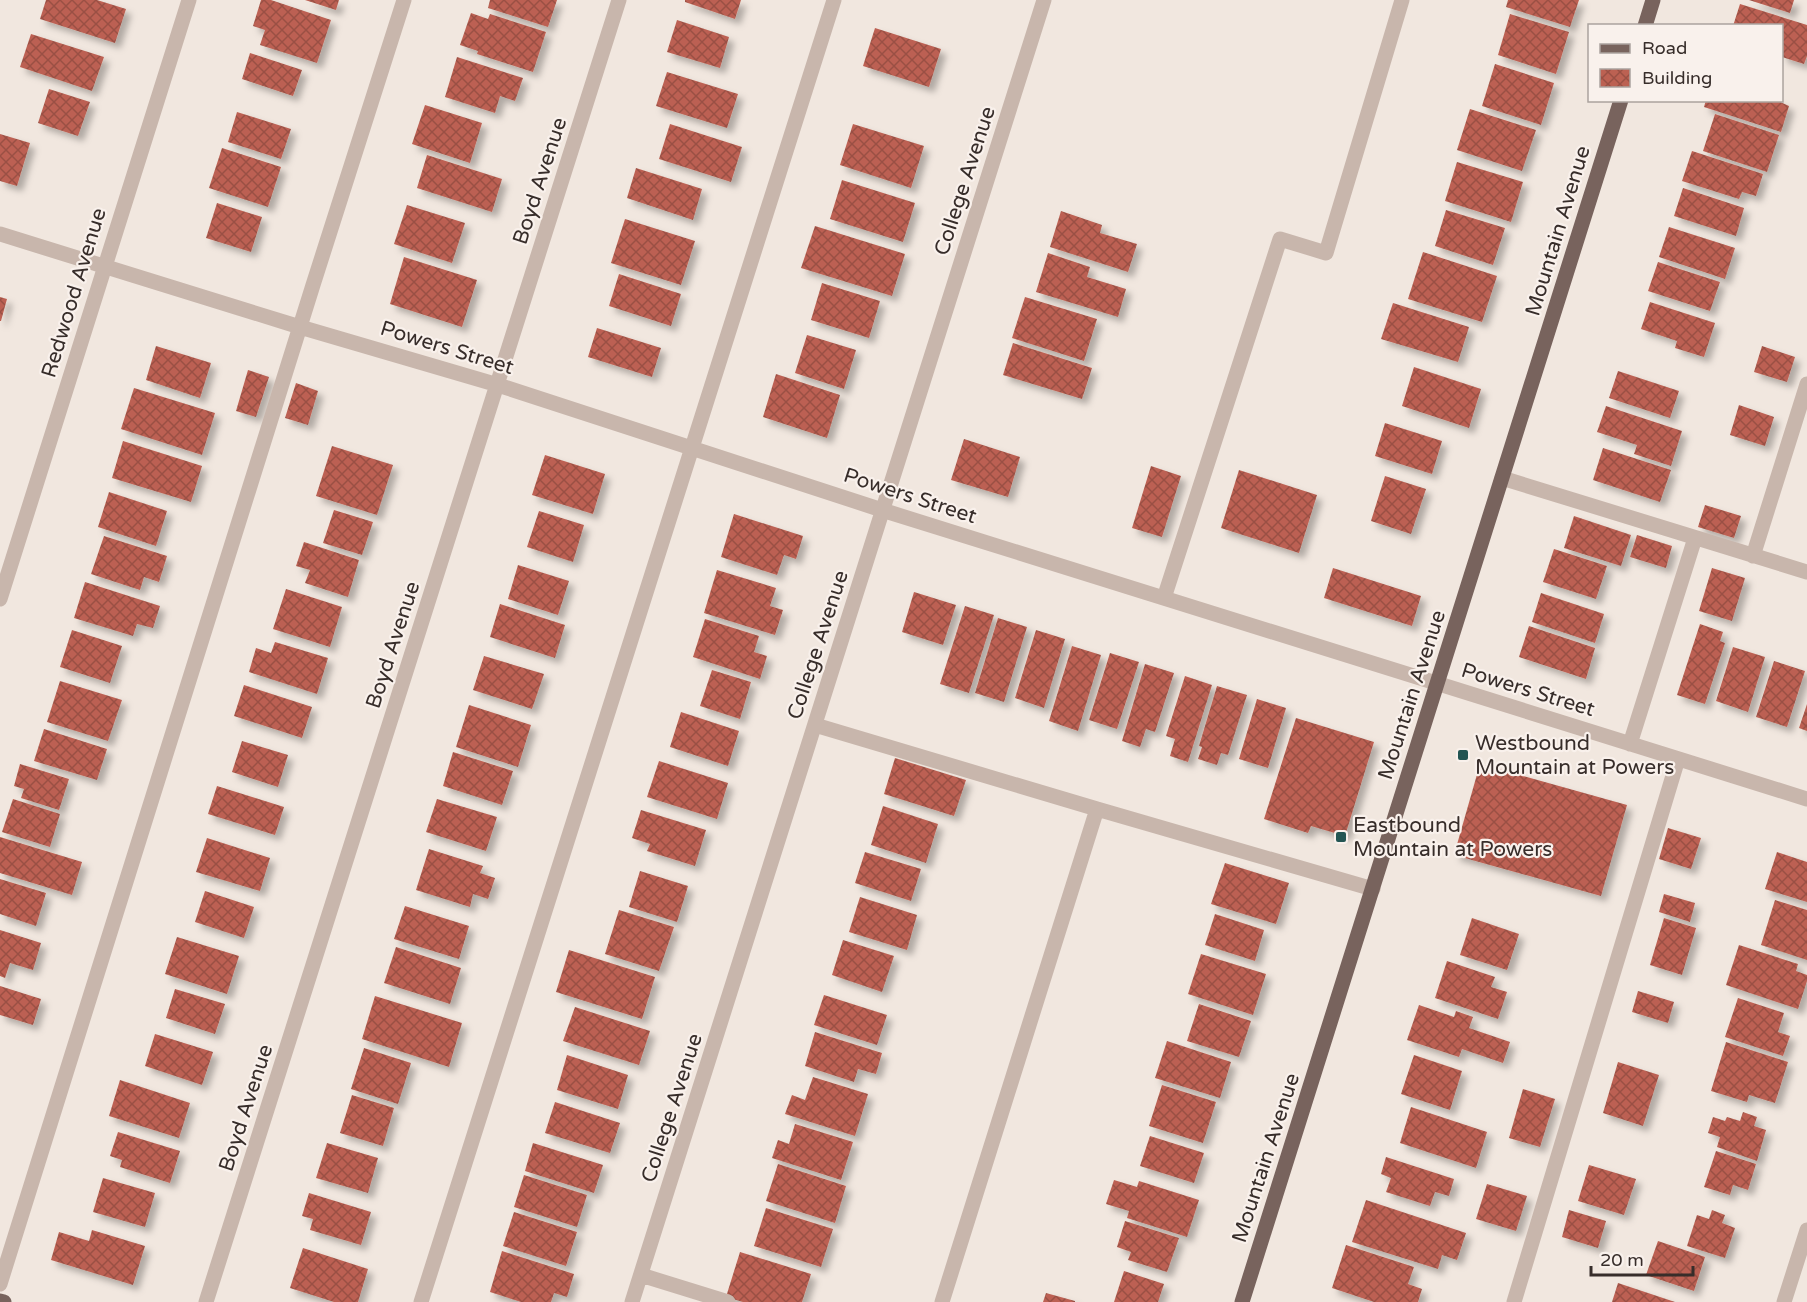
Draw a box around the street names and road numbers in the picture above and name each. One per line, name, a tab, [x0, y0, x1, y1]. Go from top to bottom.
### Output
street label: College Avenue	[929, 103, 1001, 259]
street label: Boyd Avenue	[508, 114, 572, 248]
street label: Mountain Avenue	[1520, 143, 1596, 319]
street label: Redwood Avenue	[36, 205, 112, 381]
street label: Powers Street	[377, 316, 517, 380]
street label: Powers Street	[840, 463, 980, 529]
street label: College Avenue	[782, 567, 854, 723]
street label: Boyd Avenue	[361, 578, 425, 712]
street label: Mountain Avenue	[1373, 607, 1451, 783]
street label: Powers Street	[1458, 658, 1598, 722]
street label: College Avenue	[636, 1030, 708, 1186]
street label: Boyd Avenue	[214, 1041, 278, 1175]
street label: Mountain Avenue	[1227, 1070, 1305, 1246]

